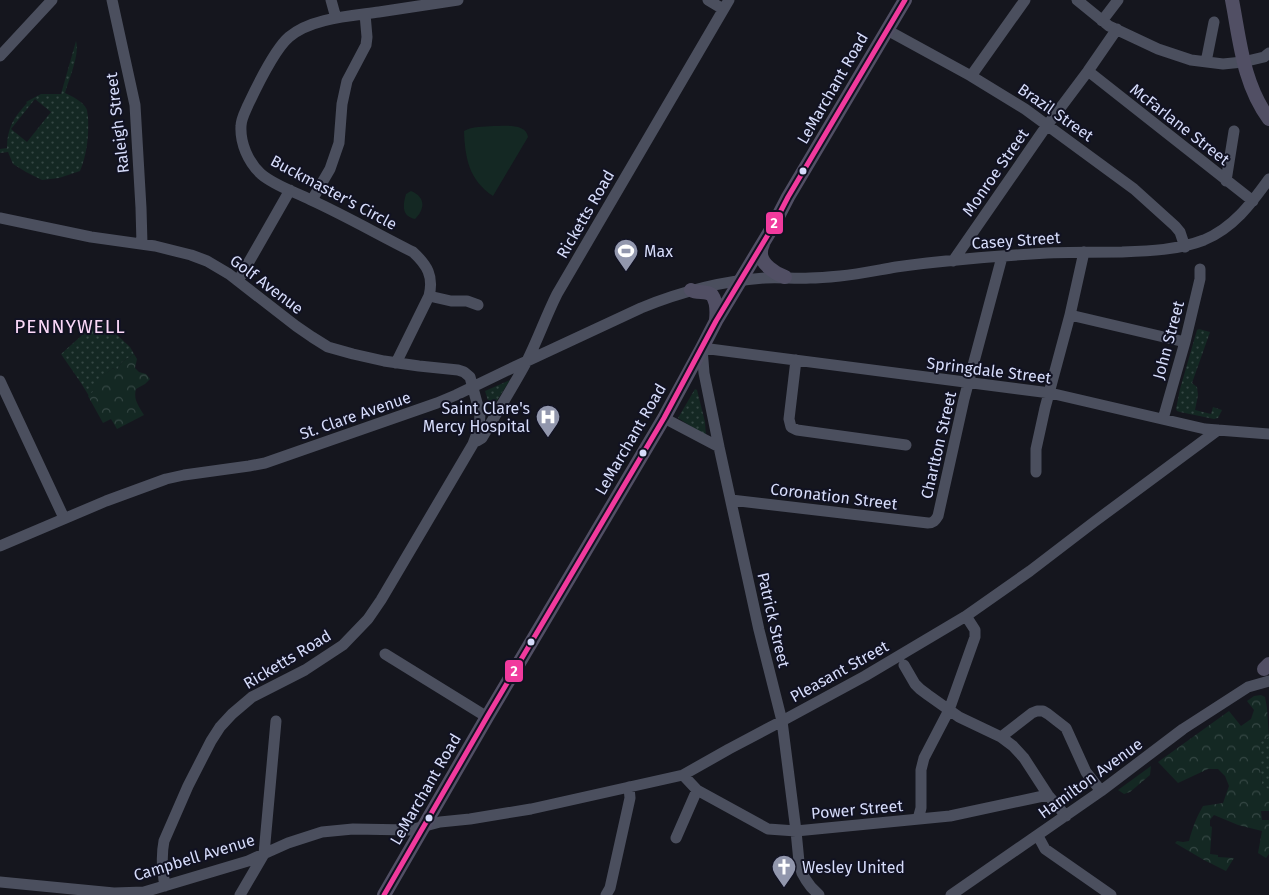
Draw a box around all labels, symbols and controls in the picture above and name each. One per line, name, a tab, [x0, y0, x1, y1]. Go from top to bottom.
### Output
street label: LeMarchant Road	[793, 29, 872, 147]
street label: Raleigh Street	[102, 71, 133, 174]
street label: Brazil Street	[1014, 79, 1097, 146]
street label: McFarlane Street	[1126, 80, 1233, 169]
street label: Monroe Street	[958, 125, 1033, 220]
street label: Buckmaster's Circle	[267, 151, 400, 234]
unlabelled marker	[798, 166, 808, 176]
street label: Ricketts Road	[553, 167, 618, 262]
line badge: 2	[765, 211, 784, 235]
text: 2	[770, 215, 778, 232]
street label: Casey Street	[971, 228, 1061, 253]
sports icon: Max	[613, 238, 639, 272]
place label: Max	[644, 242, 673, 261]
street label: Golf Avenue	[226, 251, 307, 318]
street label: John Street	[1149, 299, 1188, 382]
district label: PENNYWELL	[14, 315, 126, 338]
street label: Springdale Street	[926, 353, 1053, 388]
street label: LeMarchant Road	[591, 380, 670, 498]
street label: St. Clare Avenue	[297, 388, 413, 443]
street label: Charlton Street	[917, 389, 960, 501]
place label: Saint Clare's Mercy Hospital	[423, 399, 530, 436]
hospital icon: Saint Clare's Mercy Hospital	[535, 404, 561, 438]
unlabelled marker	[638, 448, 648, 458]
street label: Coronation Street	[769, 479, 899, 514]
street label: Patrick Street	[753, 571, 794, 670]
street label: Ricketts Road	[240, 626, 334, 693]
street label: Pleasant Street	[787, 636, 892, 706]
unlabelled marker	[526, 637, 536, 647]
line badge: 2	[504, 659, 524, 683]
text: 2	[510, 663, 518, 680]
street label: LeMarchant Road	[386, 730, 465, 848]
street label: Hamilton Avenue	[1035, 734, 1146, 823]
street label: Power Street	[810, 796, 904, 823]
unlabelled marker	[424, 813, 434, 823]
street label: Campbell Avenue	[131, 830, 257, 885]
church icon: Wesley United	[771, 854, 797, 888]
place label: Wesley United	[802, 858, 905, 877]

